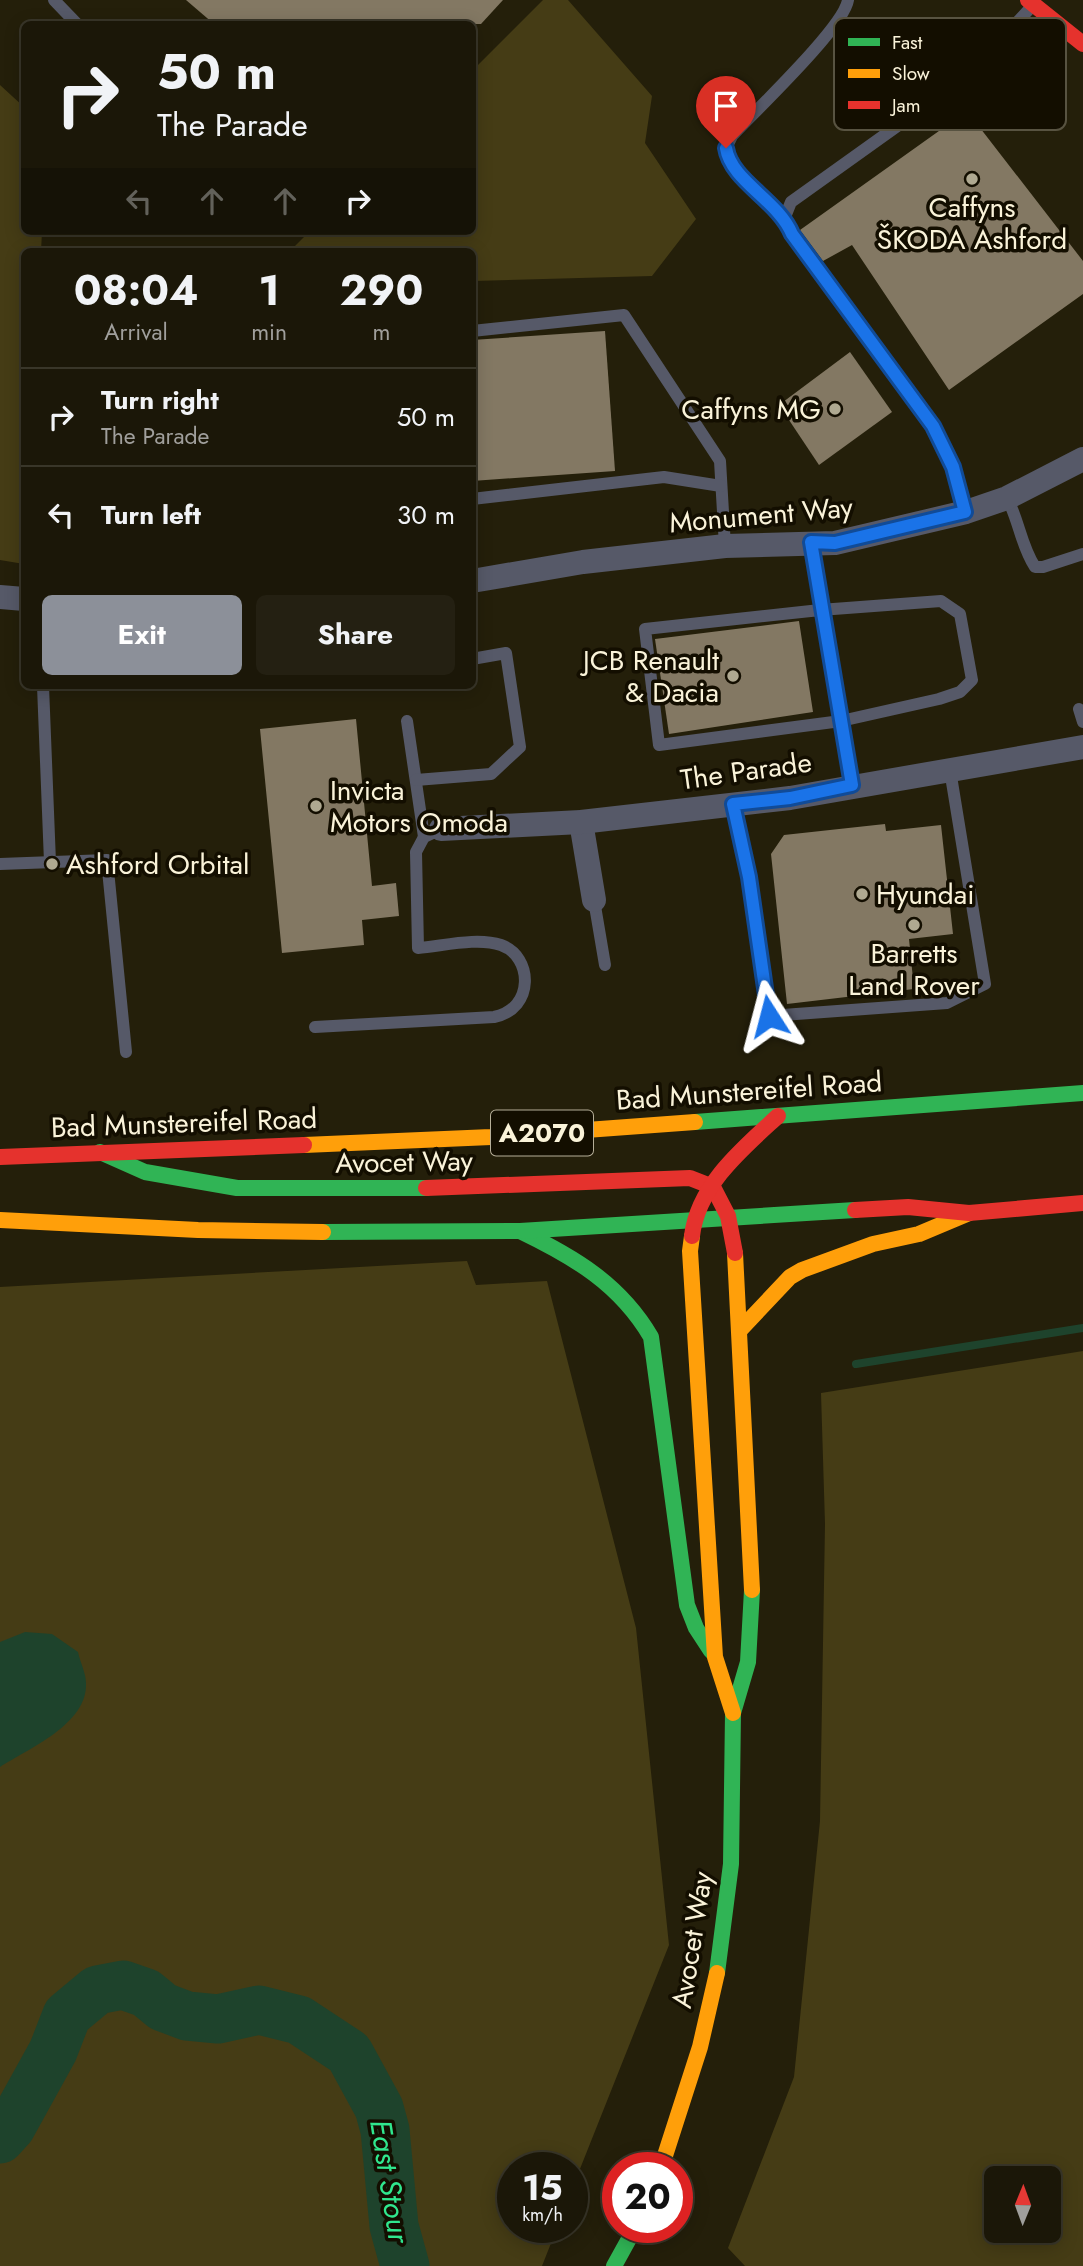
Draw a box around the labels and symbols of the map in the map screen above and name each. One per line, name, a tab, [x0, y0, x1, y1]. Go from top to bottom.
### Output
legend	[834, 18, 1066, 130]
text: Fast	[892, 29, 923, 56]
text: Slow	[892, 60, 930, 87]
pin	[696, 76, 756, 148]
text: Jam	[889, 92, 921, 119]
marker: Caffyns ŠKODA Ashford	[964, 171, 980, 187]
place label: Caffyns ŠKODA Ashford	[877, 187, 1067, 260]
place label: Caffyns MG	[681, 389, 821, 430]
marker: Caffyns MG	[827, 401, 843, 417]
street label: Monument Way	[668, 487, 855, 543]
place label: JCB Renault & Dacia	[579, 640, 719, 713]
marker: JCB Renault & Dacia	[725, 668, 741, 684]
street label: The Parade	[678, 742, 814, 800]
place label: Invicta Motors Omoda	[330, 770, 508, 843]
marker: Invicta Motors Omoda	[308, 798, 324, 814]
place label: Ashford Orbital	[66, 844, 249, 885]
marker: Ashford Orbital	[44, 856, 60, 872]
place label: Hyundai	[876, 874, 974, 915]
marker: Hyundai	[854, 886, 870, 902]
marker: Barretts Land Rover	[906, 917, 922, 933]
place label: Barretts Land Rover	[848, 933, 980, 1006]
position arrow	[732, 979, 806, 1053]
street label: Bad Munstereifel Road	[615, 1061, 883, 1121]
street label: Bad Munstereifel Road	[50, 1098, 318, 1148]
road number: A2070	[491, 1110, 593, 1156]
street label: Avocet Way	[335, 1140, 474, 1184]
street label: Avocet Way	[661, 1868, 723, 2011]
water label: East Stour	[359, 2116, 421, 2248]
speed limit sign: 20	[602, 2152, 693, 2243]
north arrow	[984, 2166, 1060, 2244]

